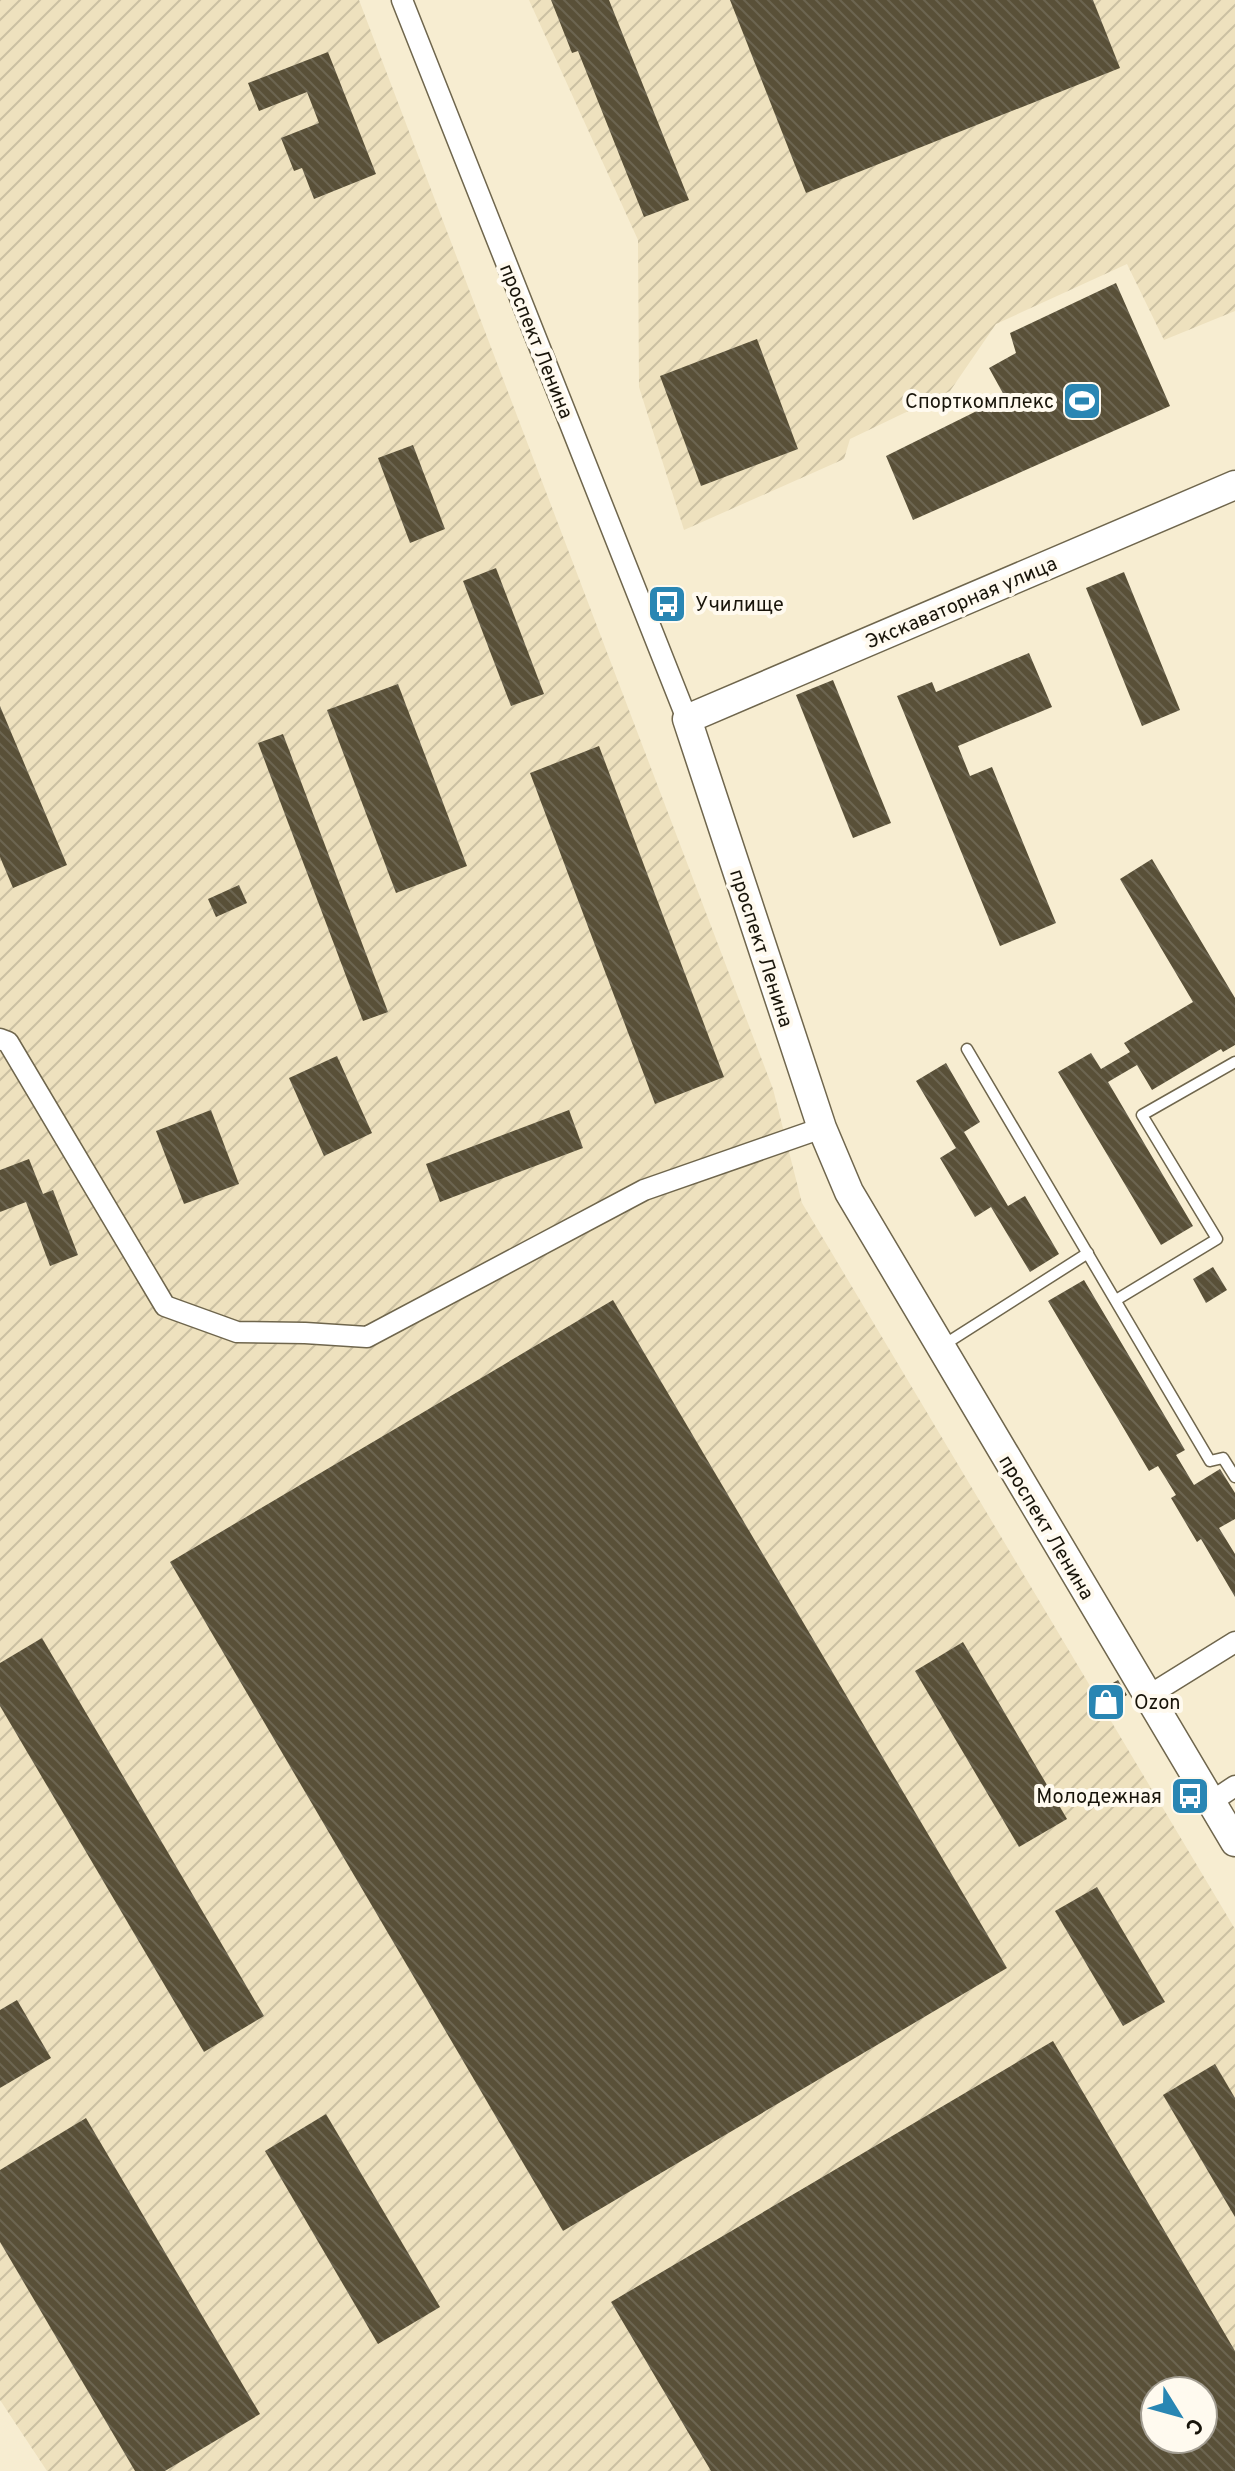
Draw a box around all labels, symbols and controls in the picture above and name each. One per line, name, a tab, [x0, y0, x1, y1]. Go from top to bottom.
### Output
street label: проспект Ленина	[492, 260, 578, 423]
sports icon: Спорткомплекс	[1061, 380, 1103, 422]
place label: Спорткомплекс	[905, 390, 1054, 416]
street label: Экскаваторная улица	[862, 552, 1062, 656]
bus stop icon: Училище	[646, 583, 688, 625]
place label: Училище	[695, 593, 784, 619]
street label: проспект Ленина	[722, 866, 798, 1031]
street label: проспект Ленина	[992, 1451, 1099, 1605]
shop icon: Ozon	[1085, 1681, 1127, 1723]
place label: Ozon	[1134, 1691, 1180, 1717]
bus stop icon: Молодежная	[1169, 1775, 1211, 1817]
place label: Молодежная	[1036, 1785, 1162, 1811]
north arrow	[1139, 2375, 1219, 2455]
text: С	[1178, 2412, 1208, 2439]

